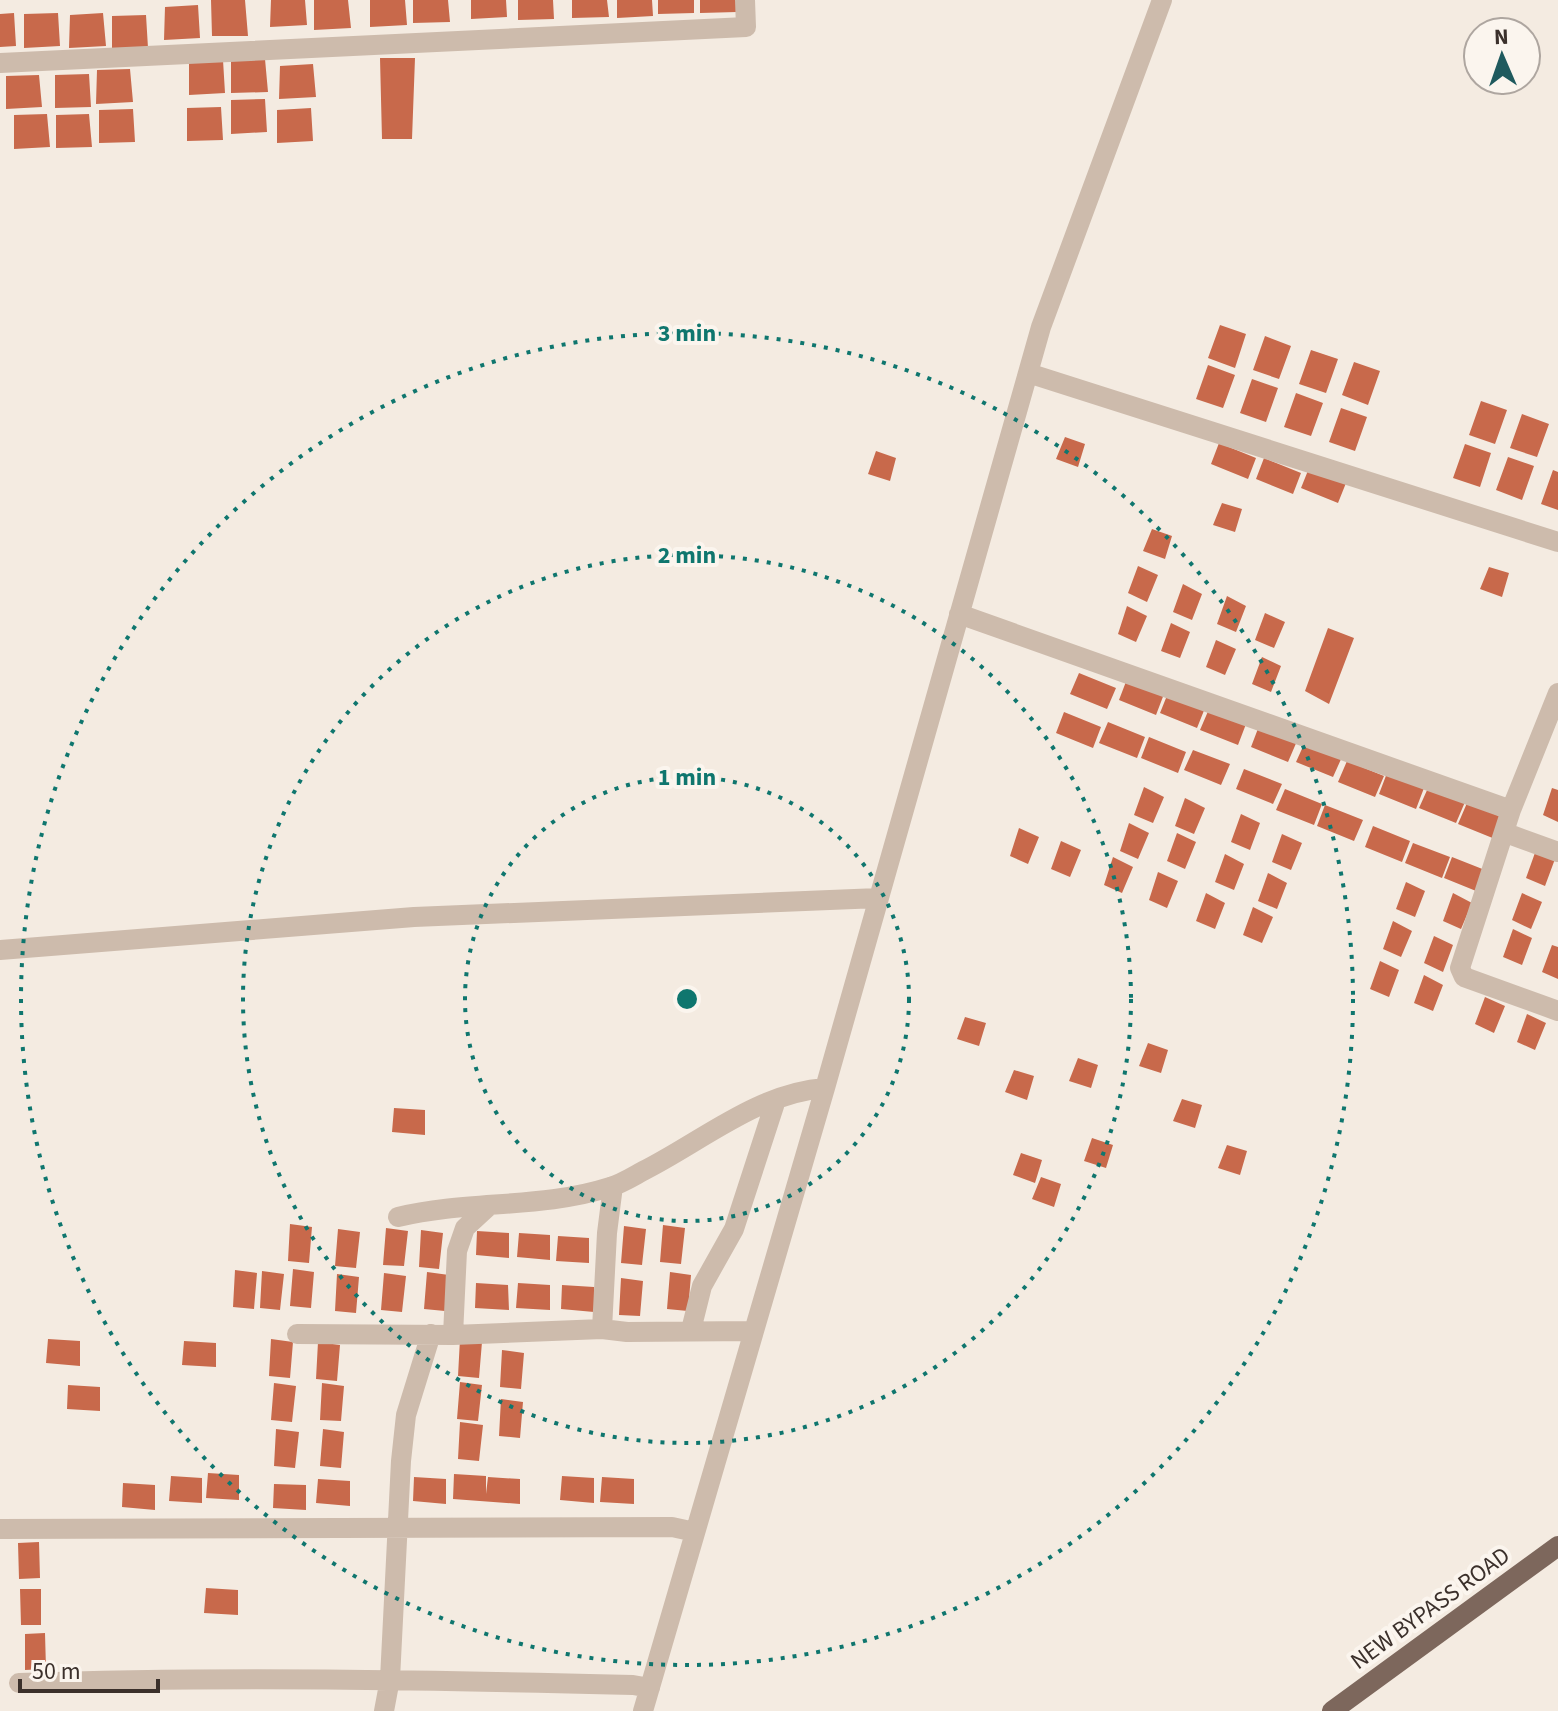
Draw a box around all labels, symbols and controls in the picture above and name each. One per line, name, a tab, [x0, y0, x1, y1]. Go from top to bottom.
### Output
north arrow	[1462, 16, 1542, 96]
text: N	[1493, 21, 1509, 53]
text: 3 min	[658, 316, 716, 351]
text: 2 min	[658, 538, 716, 573]
text: 1 min	[658, 760, 716, 795]
centre of rings	[673, 985, 701, 1013]
street label: NEW BYPASS ROAD	[1343, 1538, 1517, 1678]
scale bar	[20, 1643, 158, 1693]
text: 50 m	[32, 1654, 81, 1689]

